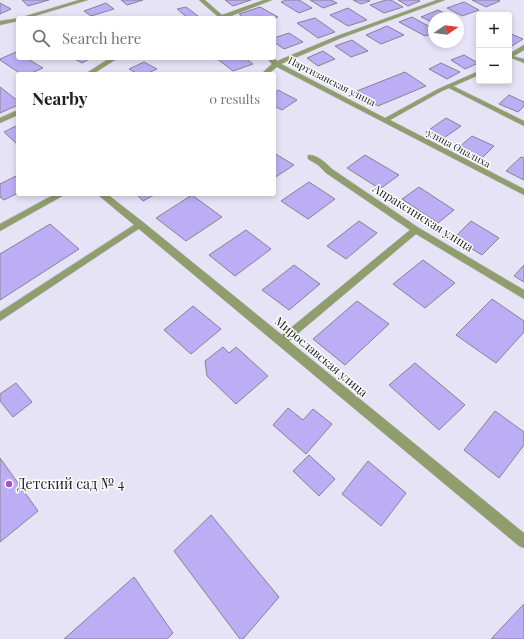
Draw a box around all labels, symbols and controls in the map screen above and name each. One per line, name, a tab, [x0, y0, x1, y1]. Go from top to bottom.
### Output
north arrow	[428, 12, 464, 48]
map controls	[476, 12, 512, 84]
button: +	[476, 12, 512, 48]
search box	[16, 16, 276, 60]
icon: search	[30, 27, 52, 49]
text: Search here	[62, 28, 141, 48]
button: −	[476, 48, 512, 84]
street label: Партизанская улица	[286, 53, 378, 109]
text: Nearby	[32, 87, 87, 109]
text: 0 results	[209, 90, 260, 107]
street label: улица Опалиха	[424, 125, 493, 171]
street label: Апраксинская улица	[369, 179, 477, 255]
street label: Мирославская улица	[272, 313, 372, 400]
place label: Детский сад № 4	[17, 474, 125, 493]
marker: Детский сад № 4	[4, 479, 14, 489]

